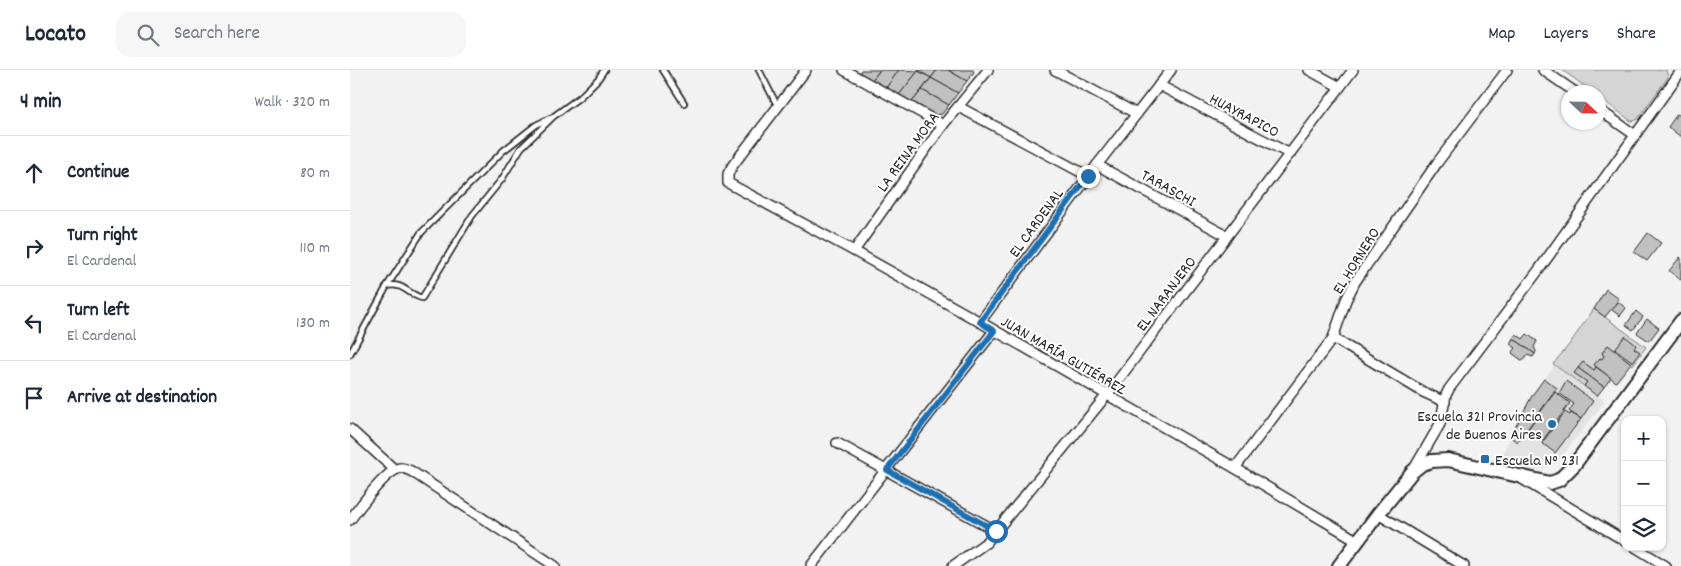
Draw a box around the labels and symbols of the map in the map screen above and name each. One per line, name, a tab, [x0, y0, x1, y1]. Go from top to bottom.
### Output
north arrow	[1561, 85, 1606, 130]
street label: HUAYRAPICO	[1205, 88, 1283, 144]
street label: LA REINA MORA	[872, 107, 946, 197]
route end	[1077, 165, 1100, 188]
street label: TARASCHI	[1136, 165, 1200, 214]
street label: EL CARDENAL	[1004, 184, 1070, 263]
street label: EL HORNERO	[1328, 224, 1387, 299]
street label: EL NARANJERO	[1131, 252, 1203, 337]
street label: JUAN MARÍA GUTIÉRREZ	[996, 311, 1130, 401]
place label: Escuela 321 Provincia de Buenos Aires	[1417, 406, 1542, 447]
marker: Escuela 321 Provincia de Buenos Aires	[1546, 418, 1558, 430]
place label: Escuela N° 231	[1495, 450, 1579, 473]
marker: Escuela N° 231	[1479, 453, 1491, 465]
route start	[985, 520, 1008, 543]

